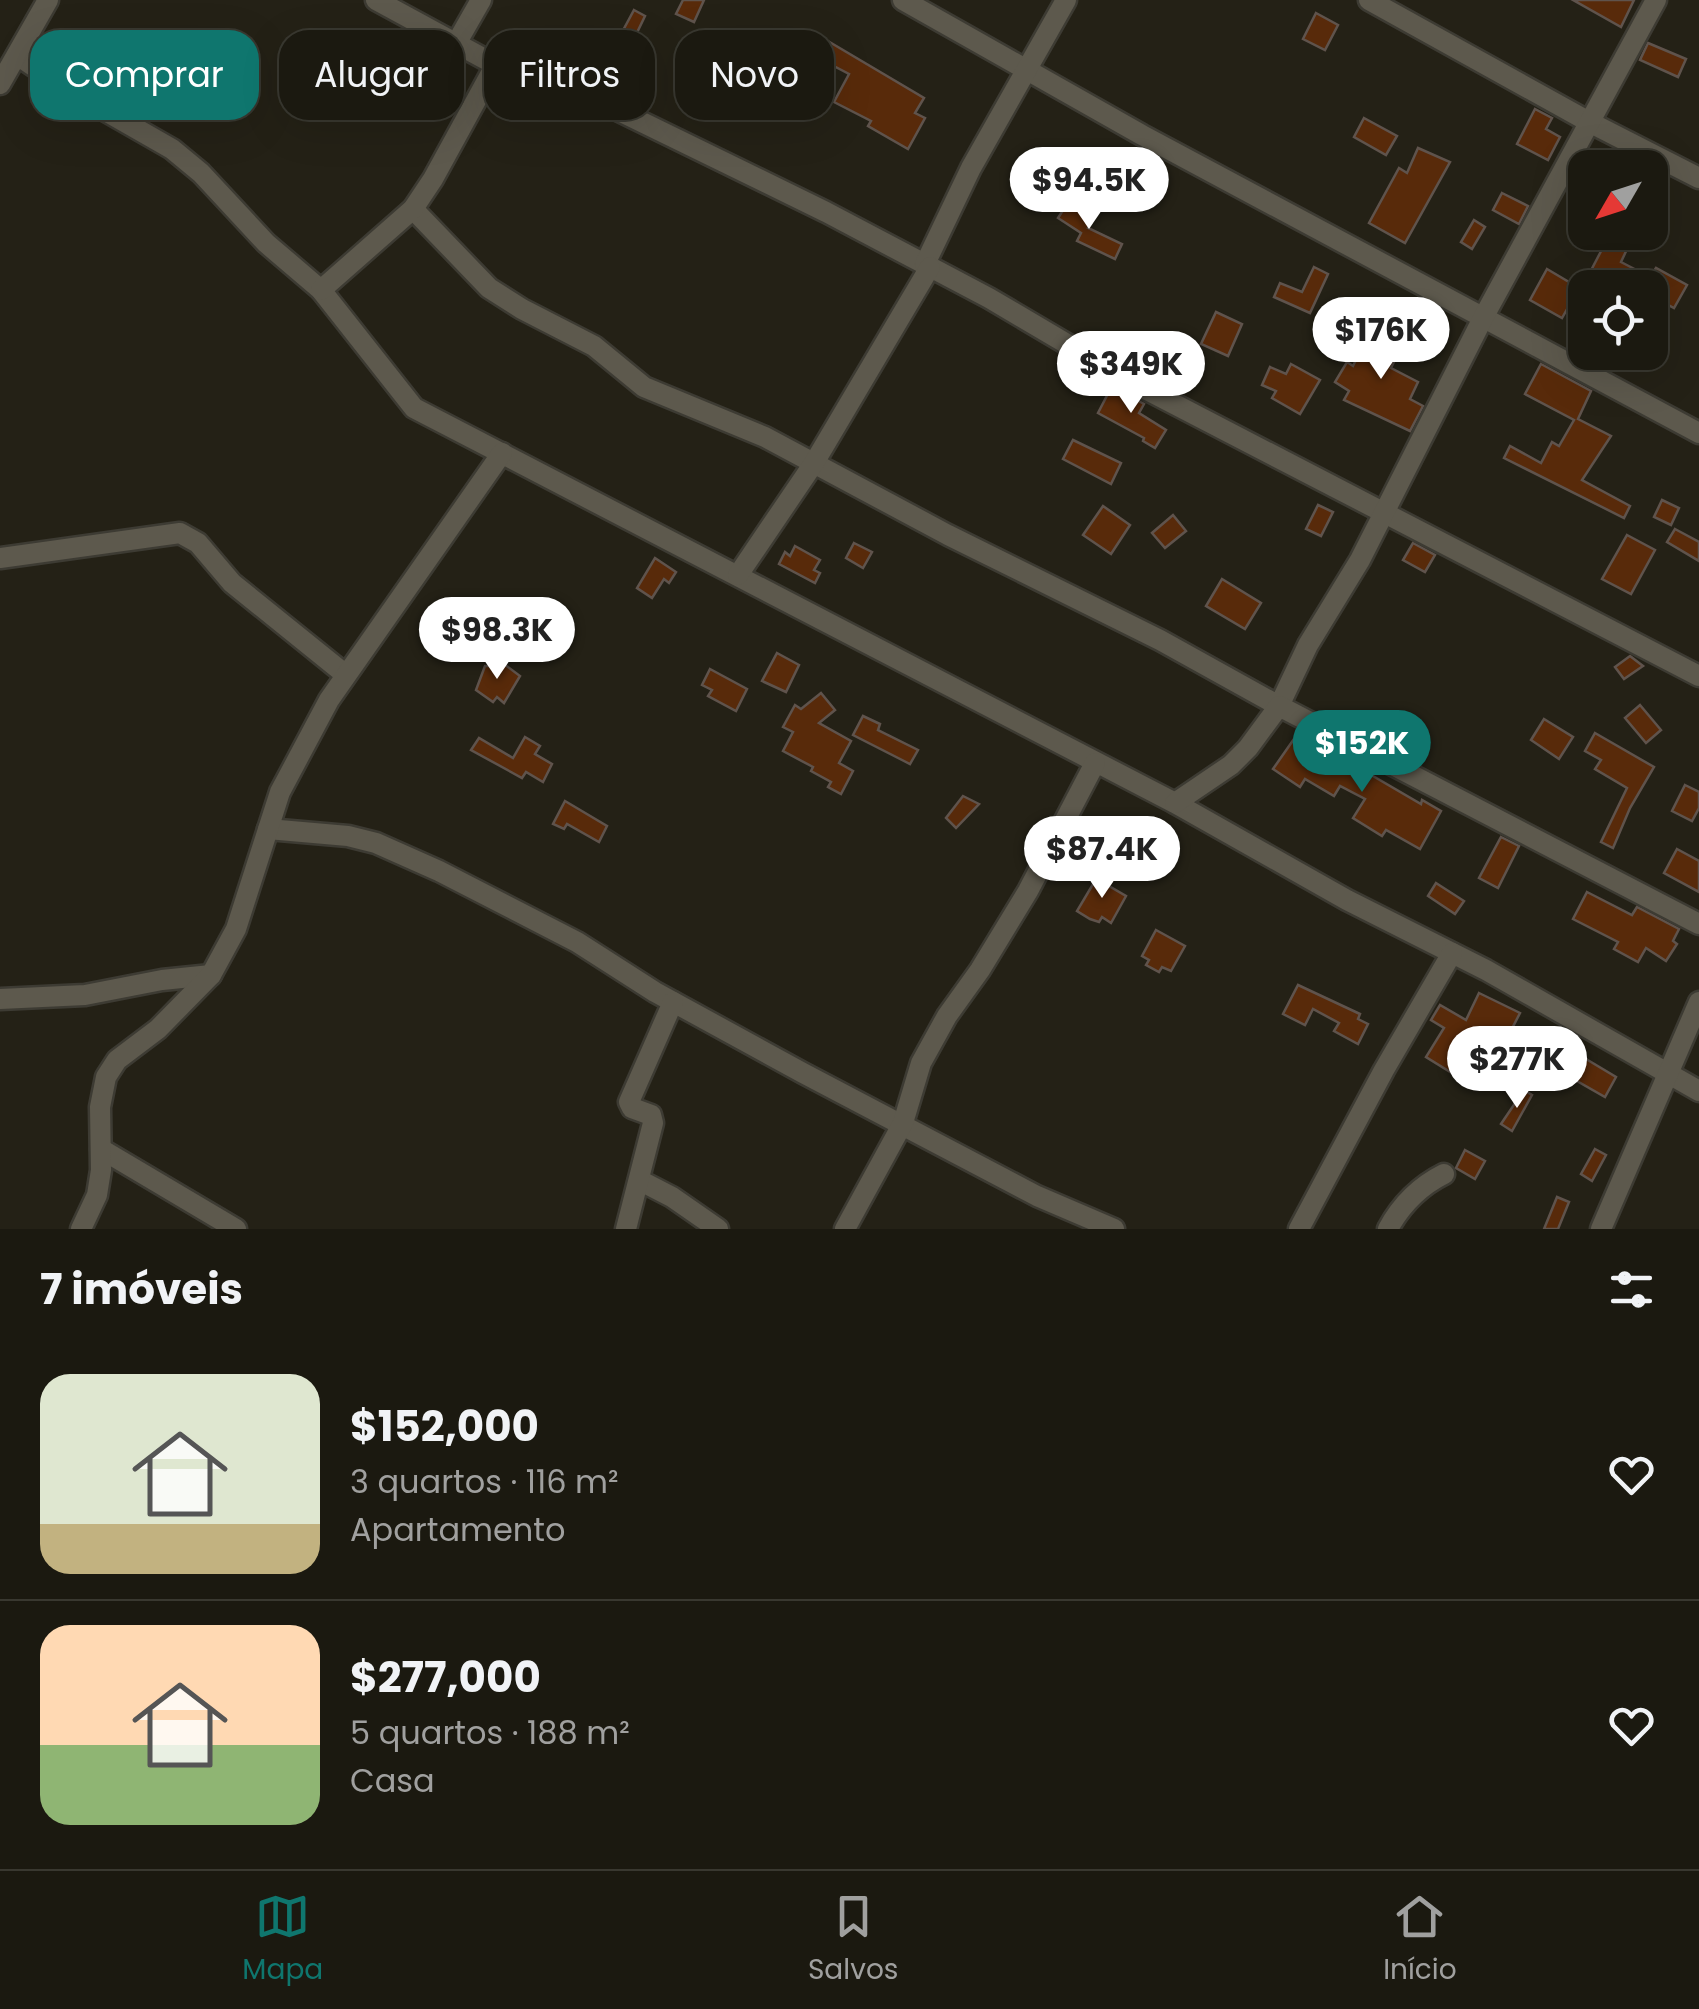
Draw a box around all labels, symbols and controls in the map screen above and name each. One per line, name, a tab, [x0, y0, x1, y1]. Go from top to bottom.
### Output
chip: Comprar	[30, 30, 259, 120]
chip: Alugar	[279, 30, 464, 120]
chip: Filtros	[484, 30, 655, 120]
chip: Novo	[675, 30, 834, 120]
pin: $94.5K	[1008, 147, 1170, 232]
north arrow	[1568, 150, 1668, 250]
map controls	[1568, 150, 1668, 370]
text: $94.5K	[1032, 157, 1146, 202]
button: locate	[1568, 270, 1668, 370]
pin: $176K	[1311, 297, 1451, 382]
text: $176K	[1335, 307, 1427, 352]
pin: $349K	[1061, 331, 1201, 416]
text: $349K	[1079, 341, 1183, 386]
pin: $98.3K	[416, 597, 578, 682]
text: $98.3K	[441, 607, 553, 652]
pin: $152K	[1292, 710, 1432, 795]
text: $152K	[1315, 720, 1409, 765]
pin: $87.4K	[1021, 816, 1183, 901]
text: $87.4K	[1046, 826, 1158, 871]
pin: $277K	[1447, 1026, 1587, 1111]
text: $277K	[1469, 1036, 1565, 1081]
text: 7 imóveis	[40, 1260, 243, 1319]
icon: filters	[1604, 1262, 1659, 1317]
text: $152,000	[350, 1397, 539, 1456]
icon: home	[120, 1414, 240, 1534]
icon: heart	[1604, 1447, 1659, 1502]
text: 3 quartos · 116 m²	[350, 1459, 619, 1504]
text: Apartamento	[350, 1507, 565, 1552]
text: $277,000	[350, 1648, 541, 1707]
icon: home	[120, 1665, 240, 1785]
icon: heart	[1604, 1698, 1659, 1753]
text: 5 quartos · 188 m²	[350, 1710, 630, 1755]
text: Casa	[350, 1758, 435, 1803]
tab: Mapa	[242, 1889, 323, 1991]
tab: Salvos	[808, 1889, 898, 1991]
tab: Início	[1383, 1889, 1457, 1991]

